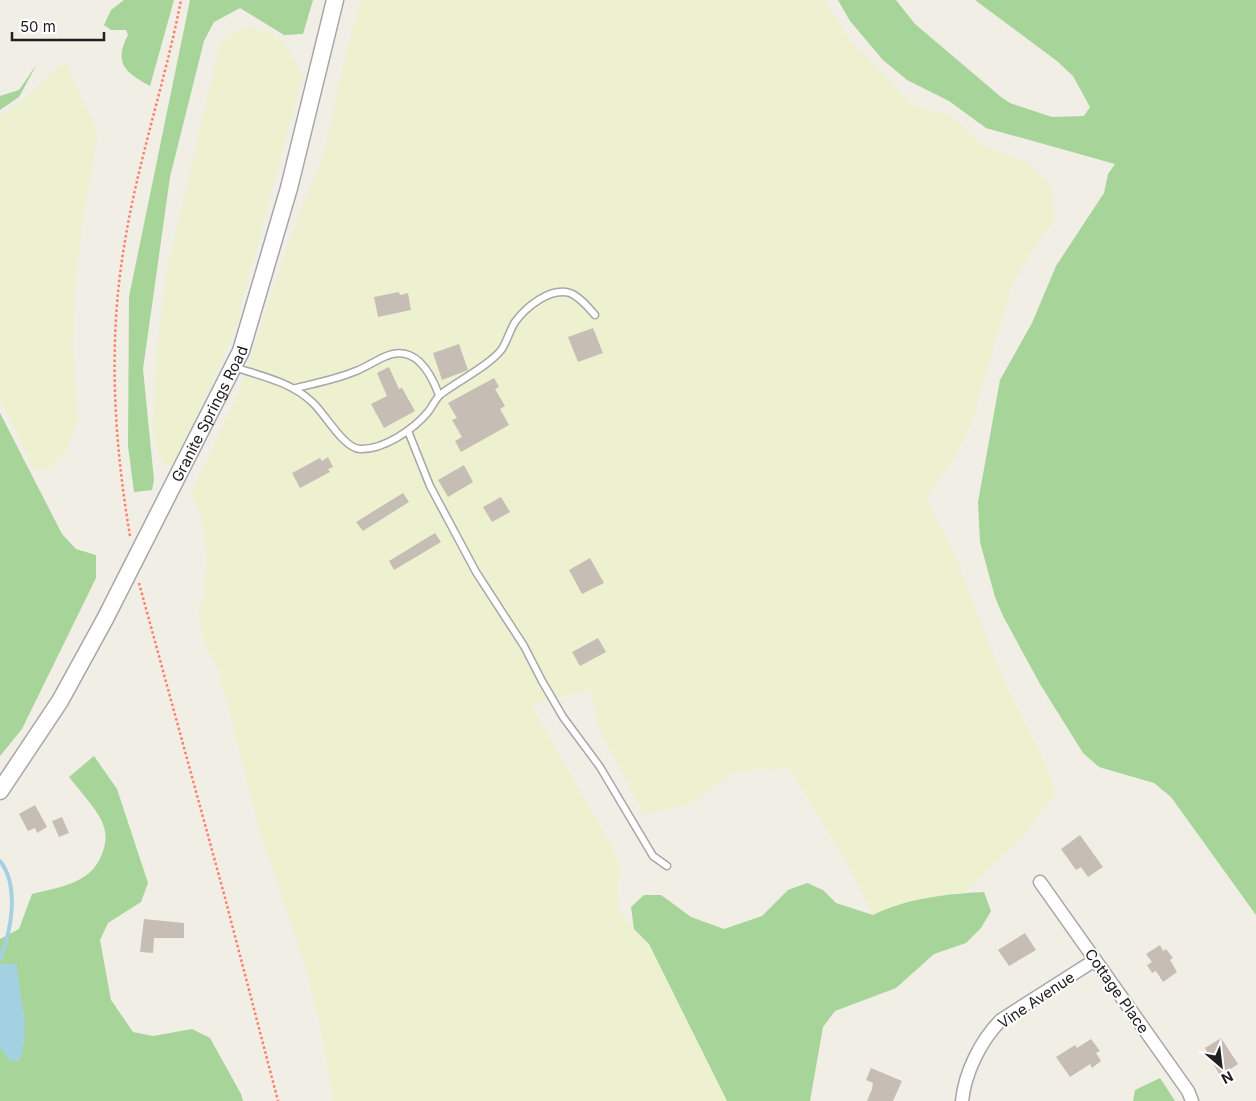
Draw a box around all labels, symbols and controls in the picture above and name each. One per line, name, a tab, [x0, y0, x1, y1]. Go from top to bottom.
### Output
scale bar	[12, 10, 105, 42]
text: 50 m	[20, 17, 56, 36]
street label: Granite Springs Road	[167, 344, 252, 485]
street label: Cottage Place	[1081, 945, 1153, 1037]
street label: Vine Avenue	[994, 967, 1078, 1033]
north arrow	[1196, 1041, 1246, 1091]
text: N	[1219, 1068, 1236, 1088]

